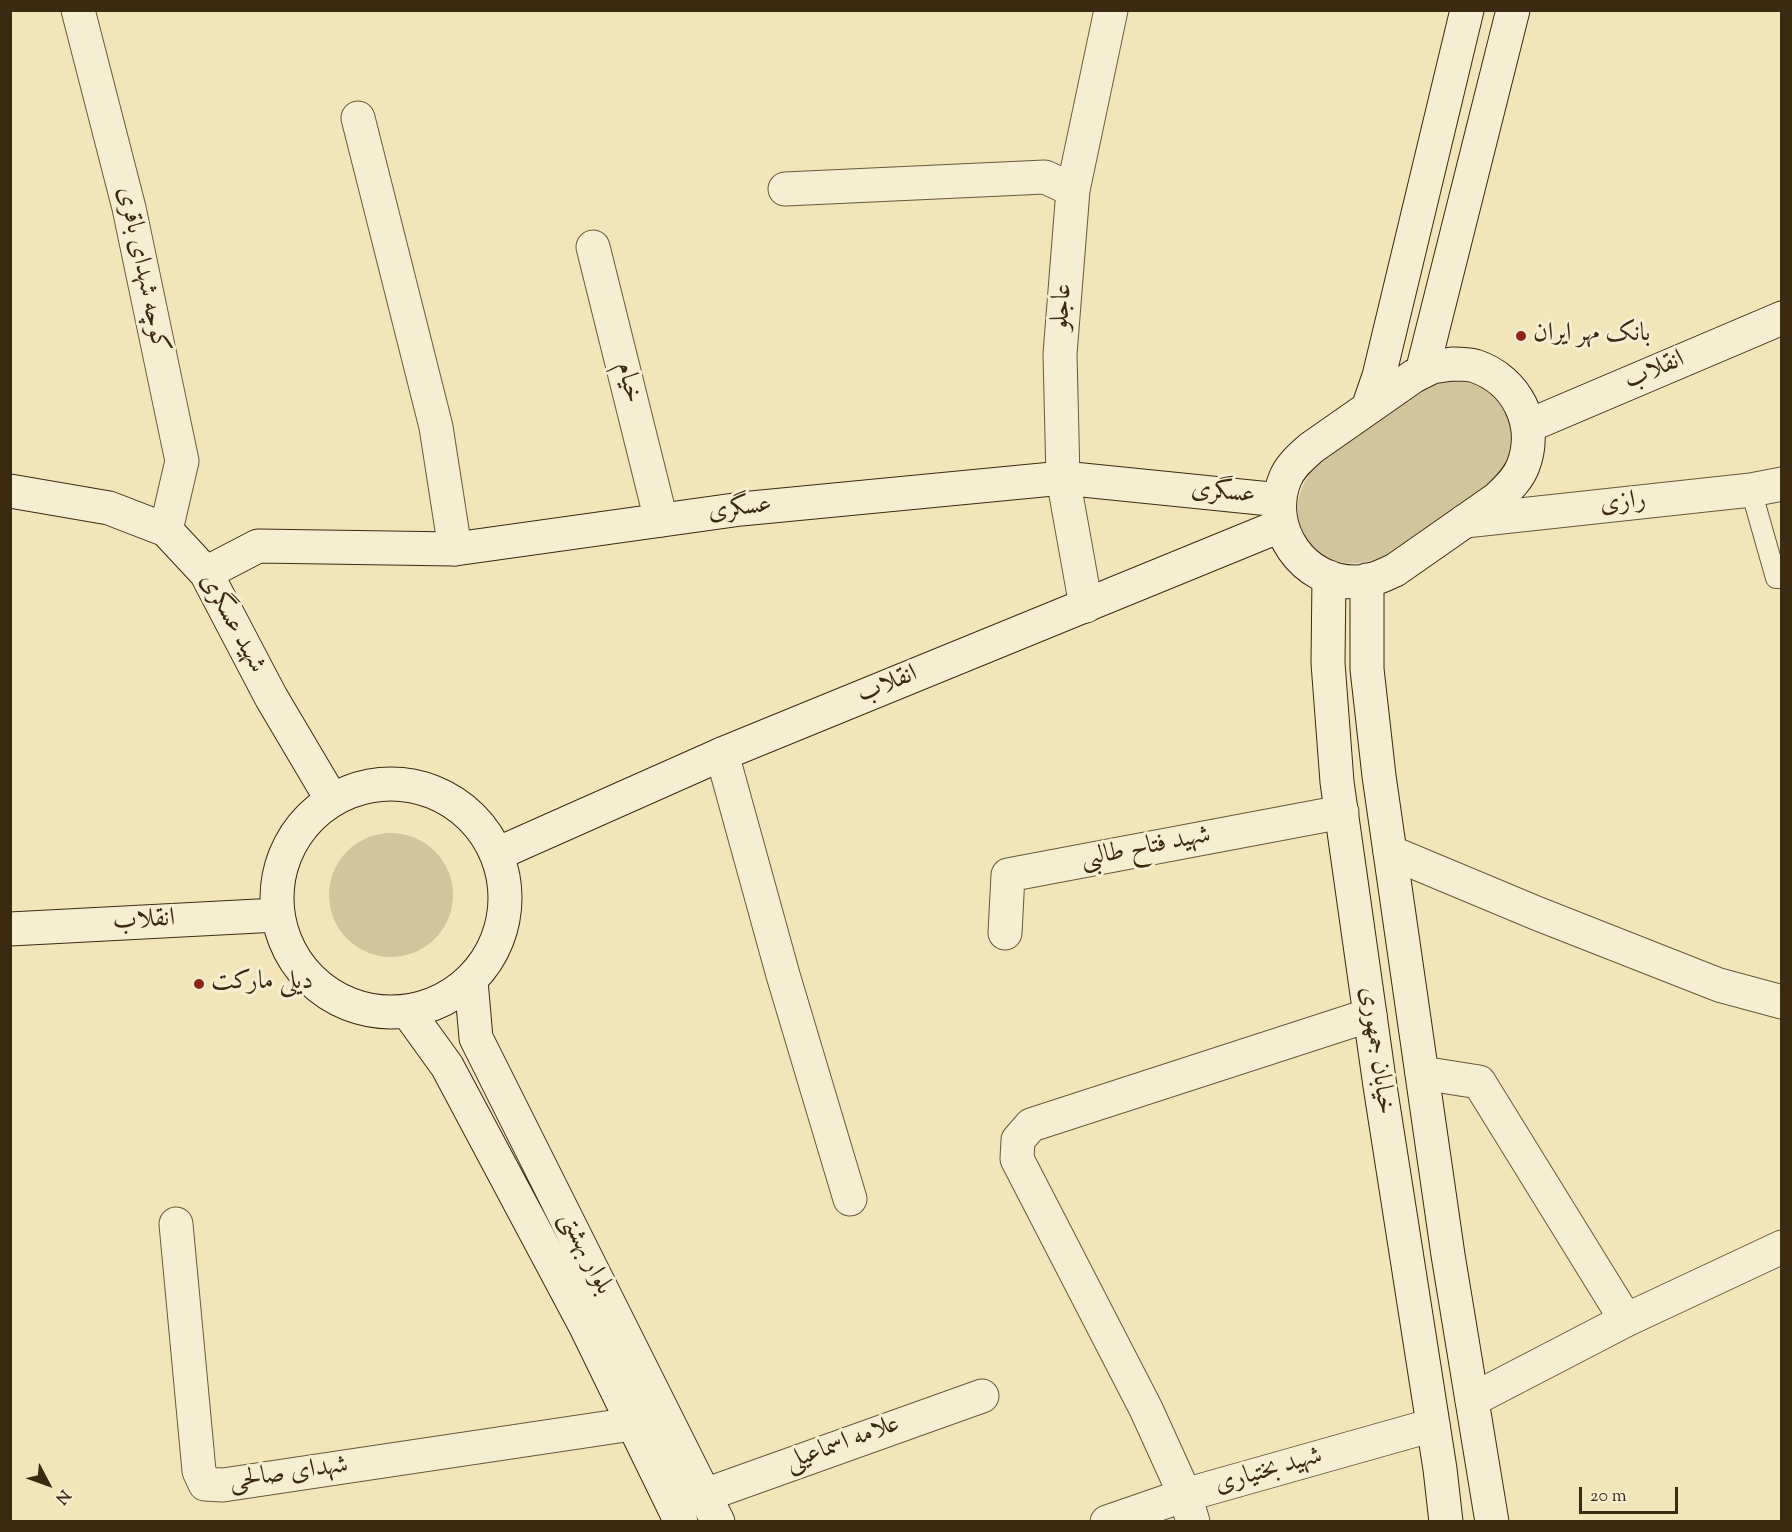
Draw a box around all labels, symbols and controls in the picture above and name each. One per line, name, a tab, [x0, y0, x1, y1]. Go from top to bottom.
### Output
street label: کوچه شهدای باقری	[108, 184, 174, 356]
street label: عاجلو	[1047, 283, 1081, 331]
place label: بانک مهر ایران	[1533, 320, 1650, 352]
marker: بانک مهر ایران	[1514, 329, 1528, 343]
street label: انقلاب	[1620, 345, 1690, 399]
street label: خیام	[607, 359, 647, 407]
street label: عسگری	[1189, 475, 1257, 513]
street label: رازی	[1598, 486, 1648, 522]
street label: عسگری	[706, 491, 774, 529]
street label: شهید عسگری	[191, 569, 271, 679]
street label: انقلاب	[853, 660, 923, 712]
street label: شهید فتاح طالبی	[1078, 821, 1214, 877]
street label: انقلاب	[112, 905, 176, 939]
place label: دیلی مارکت	[211, 968, 313, 1000]
marker: دیلی مارکت	[192, 977, 206, 991]
street label: خیابان جمهوری	[1351, 985, 1399, 1117]
street label: بلوار بهشتی	[550, 1207, 618, 1301]
street label: علامه اسماعیلی	[782, 1410, 904, 1480]
street label: شهید بختیاری	[1212, 1442, 1326, 1502]
street label: شهدای صالحی	[227, 1451, 351, 1499]
north arrow	[18, 1454, 78, 1514]
scale bar	[1582, 1475, 1681, 1513]
text: N	[49, 1484, 75, 1509]
text: 20 m	[1590, 1484, 1627, 1510]

